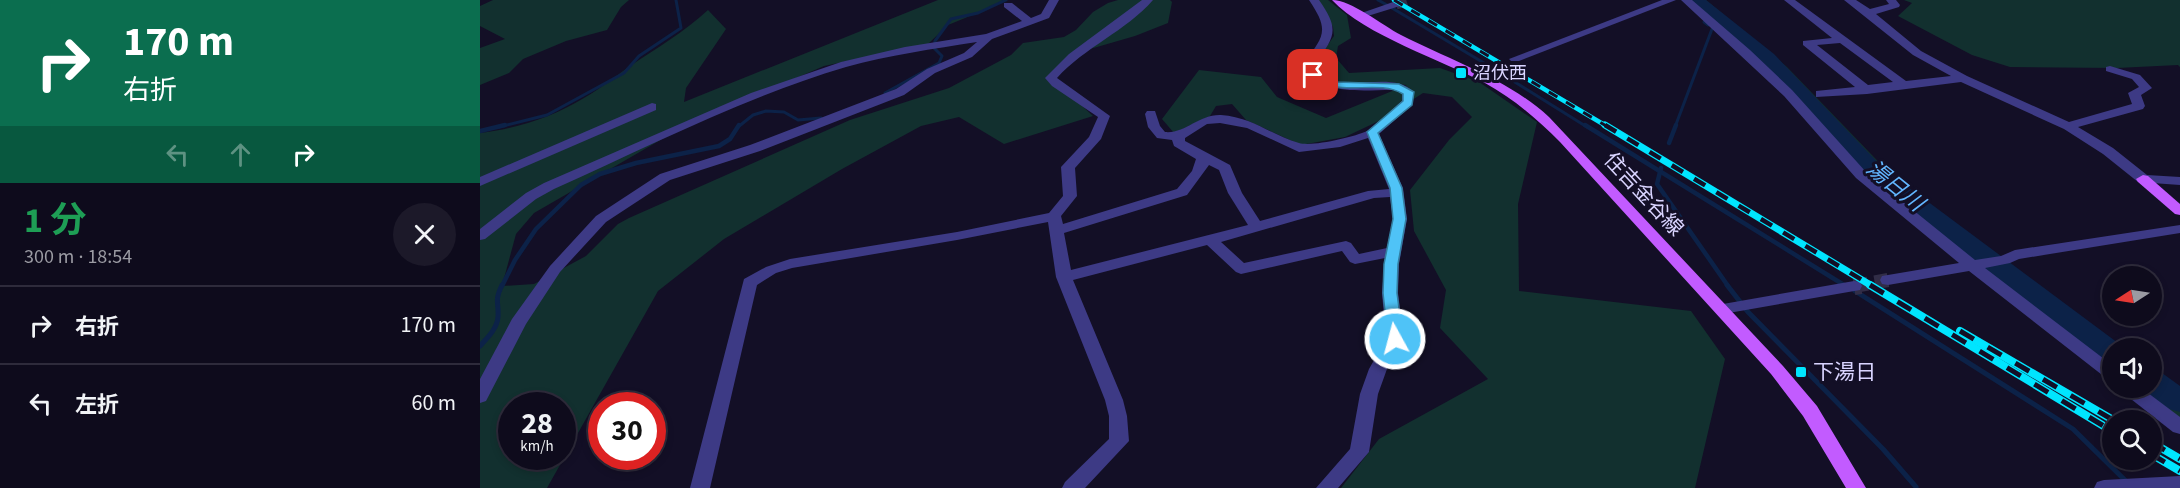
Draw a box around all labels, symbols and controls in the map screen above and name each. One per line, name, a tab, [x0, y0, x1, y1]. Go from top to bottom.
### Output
text: 170 m	[123, 12, 234, 72]
icon: right	[24, 24, 102, 102]
pin	[1287, 49, 1338, 100]
icon: arrive	[1296, 58, 1329, 91]
place label: 沼伏西	[1473, 61, 1527, 86]
marker: 沼伏西	[1454, 66, 1468, 80]
text: 右折	[123, 71, 177, 110]
icon: left	[161, 138, 194, 171]
icon: ahead	[224, 138, 257, 171]
icon: right	[287, 138, 320, 171]
street label: 住吉金谷線	[1597, 145, 1691, 243]
water label: 湯日川	[1859, 153, 1932, 220]
text: 1 分	[24, 195, 86, 246]
button: close	[393, 203, 456, 266]
text: 300 m · 18:54	[24, 243, 132, 271]
north arrow	[2102, 266, 2162, 326]
map controls	[2102, 266, 2162, 470]
position arrow	[1363, 307, 1427, 371]
icon: right	[24, 309, 57, 342]
text: 170 m	[401, 309, 456, 341]
text: 右折	[75, 311, 119, 343]
button: sound	[2102, 338, 2162, 398]
place label: 下湯日	[1813, 357, 1876, 387]
marker: 下湯日	[1794, 365, 1808, 379]
icon: left	[24, 387, 57, 420]
text: 60 m	[411, 387, 456, 419]
text: 左折	[75, 389, 119, 421]
speed limit sign: 30	[588, 392, 666, 470]
text: 28	[521, 402, 553, 445]
button: search	[2102, 410, 2162, 470]
text: km/h	[520, 436, 554, 457]

